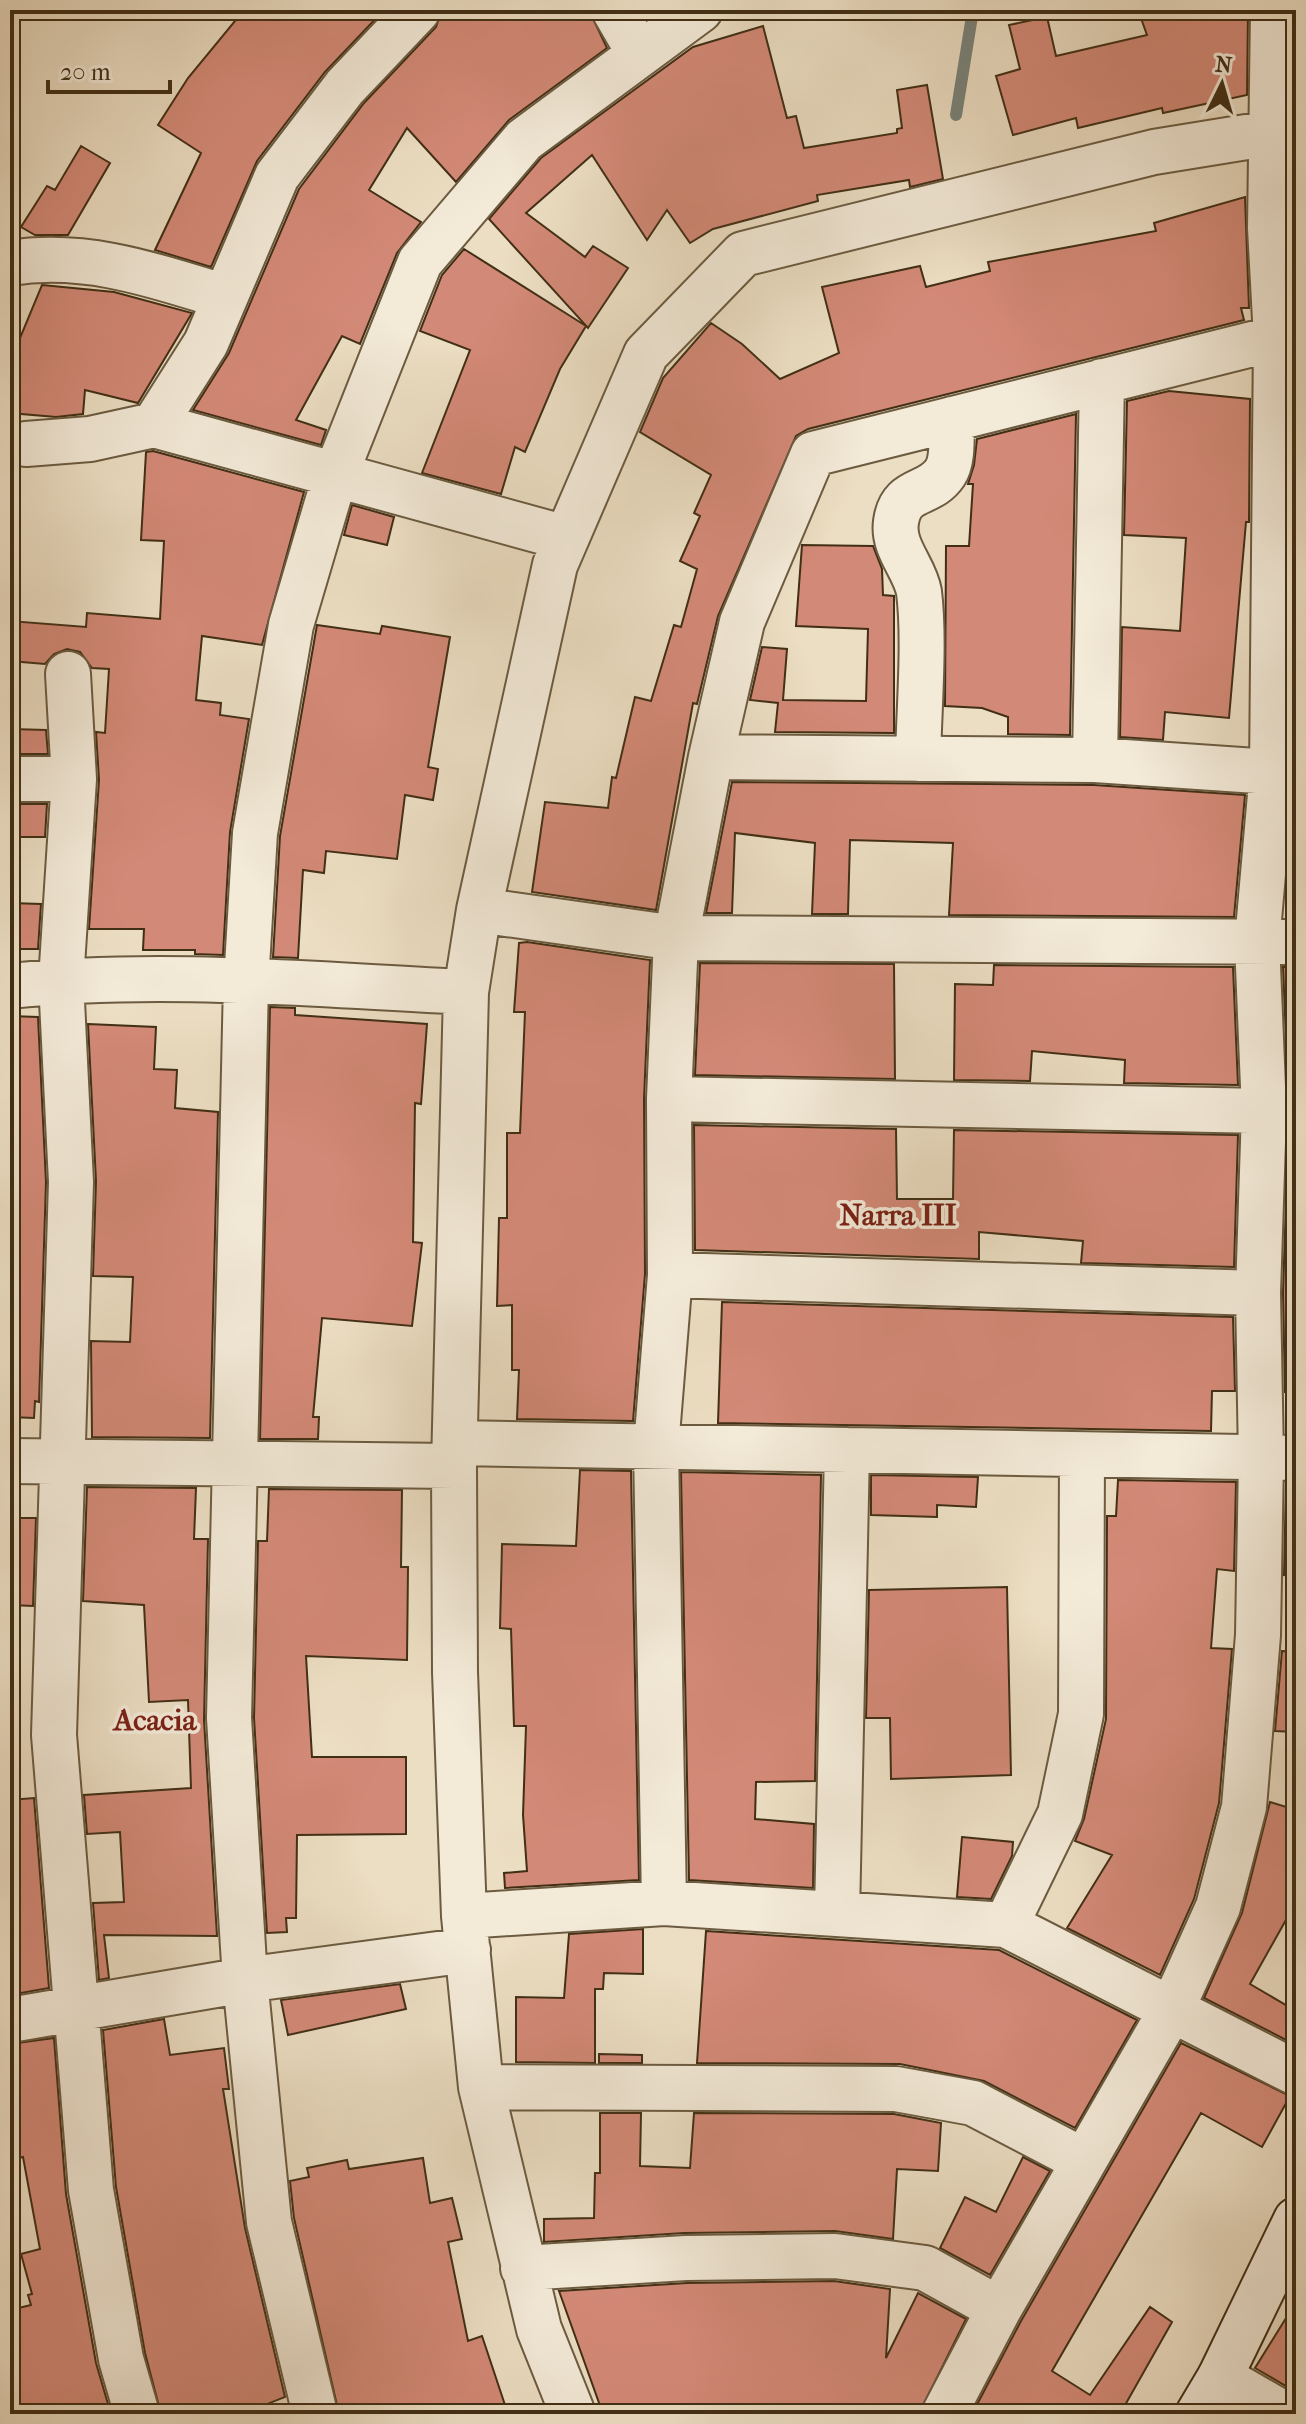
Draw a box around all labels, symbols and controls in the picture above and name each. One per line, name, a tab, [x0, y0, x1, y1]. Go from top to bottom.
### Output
scale bar	[48, 44, 170, 94]
north arrow	[1182, 44, 1262, 124]
text: N	[1214, 51, 1233, 79]
text: 20 m	[60, 58, 111, 86]
district label: Narra III	[840, 1198, 957, 1233]
district label: Acacia	[112, 1703, 197, 1738]

